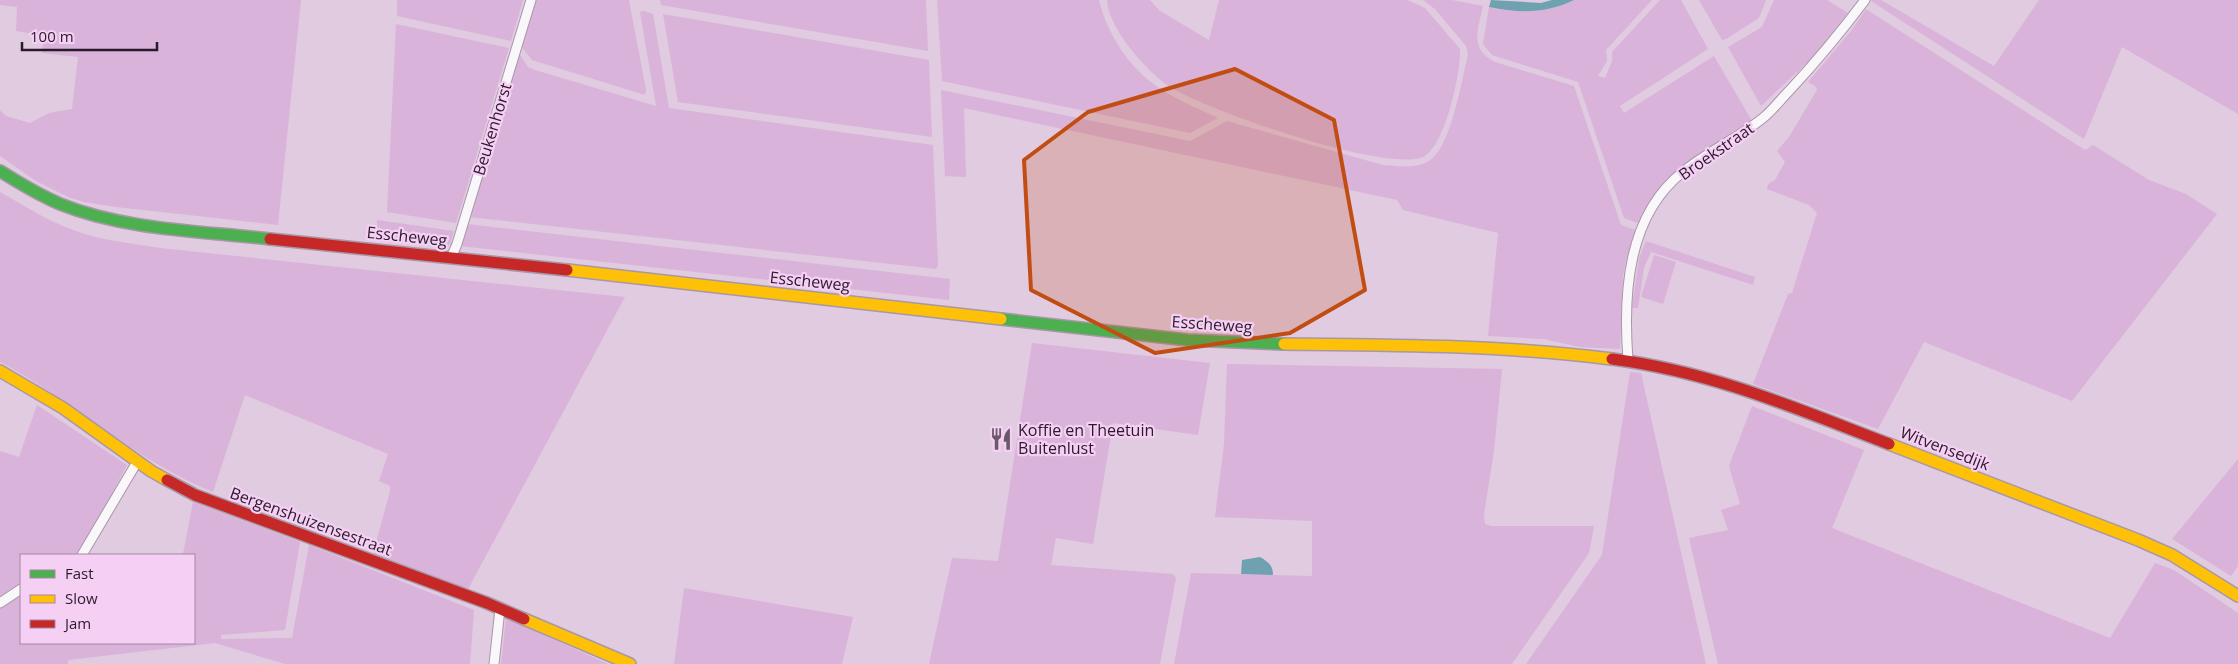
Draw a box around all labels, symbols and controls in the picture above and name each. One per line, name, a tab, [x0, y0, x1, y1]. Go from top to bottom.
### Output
scale bar	[22, 20, 158, 52]
text: 100 m	[30, 26, 74, 46]
street label: Beukenhorst	[467, 80, 517, 178]
street label: Broekstraat	[1674, 117, 1758, 185]
street label: Esscheweg	[366, 221, 449, 251]
street label: Esscheweg	[769, 266, 852, 296]
street label: Esscheweg	[1171, 310, 1253, 338]
place label: Koffie en Theetuin Buitenlust	[1018, 419, 1154, 459]
street label: Witvensedijk	[1897, 421, 1993, 475]
restaurant icon: Koffie en Theetuin Buitenlust	[988, 426, 1014, 452]
street label: Bergenshuizensestraat	[227, 481, 395, 561]
legend	[20, 554, 195, 644]
text: Fast	[65, 563, 94, 583]
text: Slow	[65, 588, 98, 608]
text: Jam	[63, 613, 91, 633]

